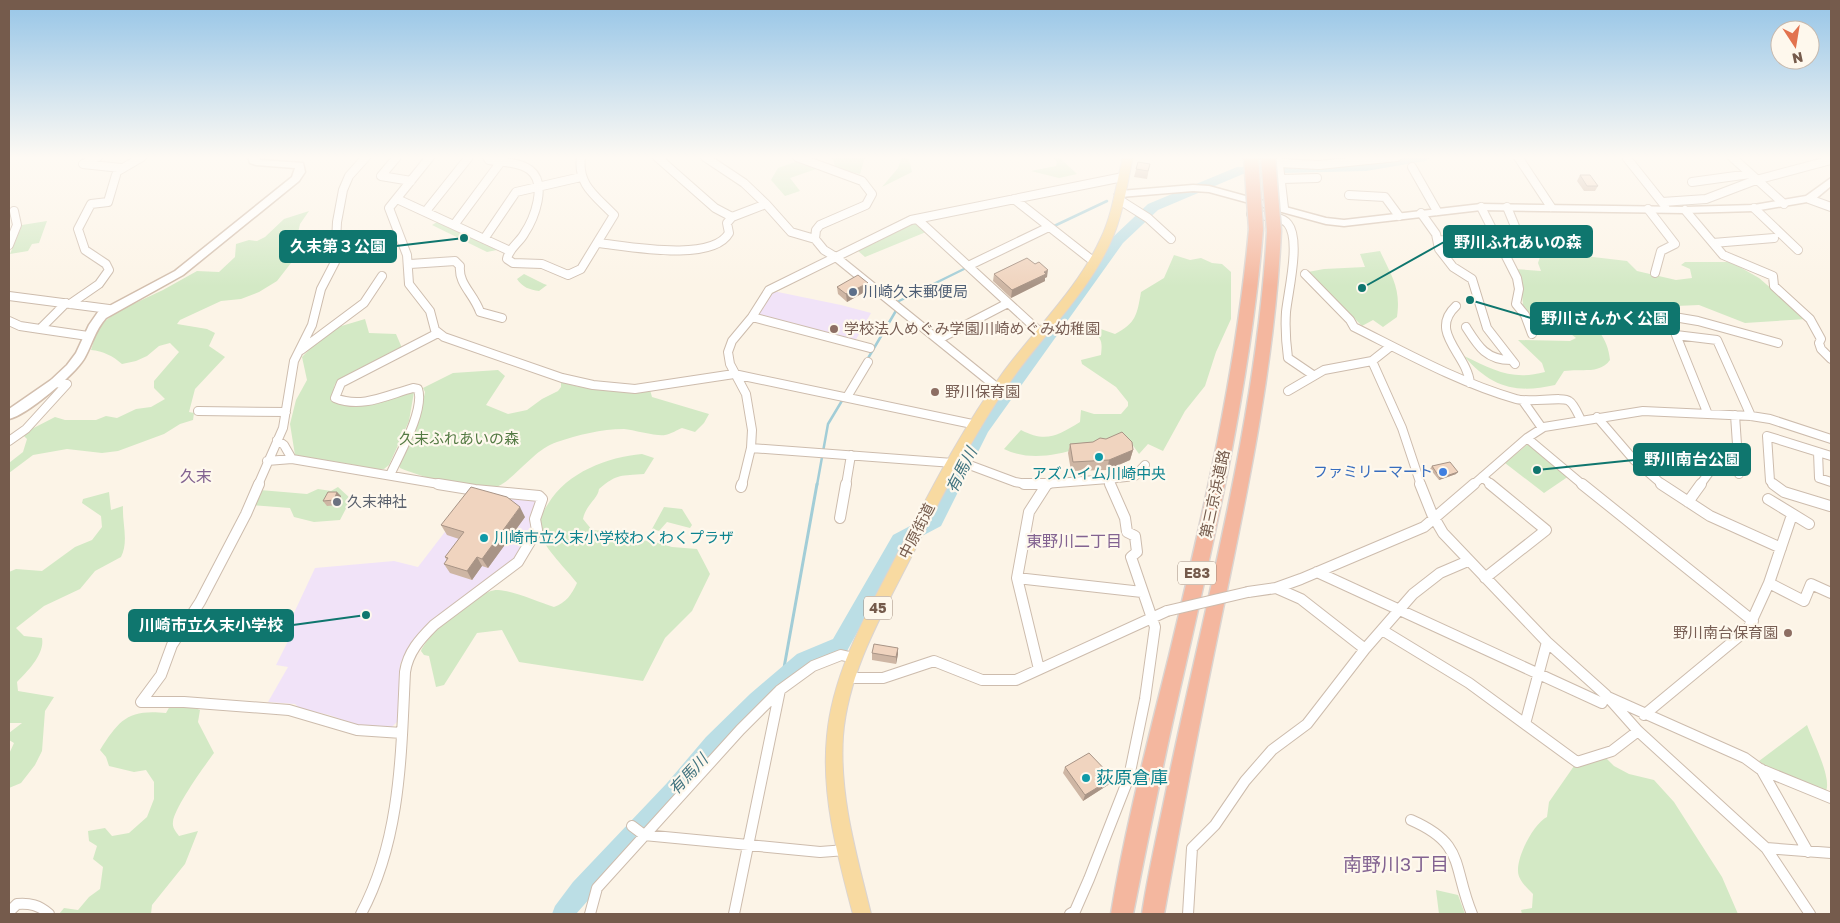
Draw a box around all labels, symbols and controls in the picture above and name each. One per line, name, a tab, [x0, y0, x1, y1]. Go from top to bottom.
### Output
north arrow	[1770, 20, 1820, 70]
text: N	[1791, 49, 1805, 68]
callout: 野川ふれあいの森	[1444, 226, 1592, 257]
callout: 久末第３公園	[280, 231, 396, 262]
text: 野川ふれあいの森	[1454, 232, 1582, 252]
text: 久末第３公園	[290, 236, 386, 256]
place label: 川崎久末郵便局	[863, 282, 968, 300]
marker: 川崎久末郵便局	[847, 286, 859, 298]
callout: 野川さんかく公園	[1531, 303, 1679, 334]
text: 野川さんかく公園	[1541, 308, 1669, 328]
place label: 学校法人めぐみ学園川崎めぐみ幼稚園	[844, 319, 1100, 337]
marker: 学校法人めぐみ学園川崎めぐみ幼稚園	[828, 323, 840, 335]
place label: 野川保育園	[945, 382, 1020, 400]
marker: 野川保育園	[929, 386, 941, 398]
park label: 久末ふれあいの森	[399, 429, 519, 447]
water label: 有馬川	[941, 442, 982, 496]
callout: 野川南台公園	[1634, 444, 1750, 475]
street label: 第三京浜道路	[1196, 448, 1232, 540]
text: 野川南台公園	[1644, 449, 1740, 469]
marker: アズハイム川崎中央	[1093, 451, 1105, 463]
place label: ファミリーマート	[1313, 462, 1433, 480]
place label: アズハイム川崎中央	[1032, 464, 1166, 482]
district label: 久末	[180, 466, 212, 486]
marker: ファミリーマート	[1437, 466, 1449, 478]
place label: 久末神社	[347, 492, 407, 510]
marker: 久末神社	[331, 496, 343, 508]
street label: 中原街道	[894, 500, 938, 561]
place label: 川崎市立久末小学校わくわくプラザ	[494, 528, 734, 546]
district label: 東野川二丁目	[1026, 531, 1122, 551]
marker: 川崎市立久末小学校わくわくプラザ	[478, 532, 490, 544]
road number: E83	[1178, 562, 1216, 584]
road number: 45	[864, 596, 892, 620]
callout: 川崎市立久末小学校	[129, 610, 293, 641]
text: 川崎市立久末小学校	[139, 615, 283, 635]
place label: 野川南台保育園	[1673, 623, 1778, 641]
marker: 野川南台保育園	[1782, 627, 1794, 639]
water label: 有馬川	[664, 748, 713, 798]
place label: 荻原倉庫	[1096, 766, 1168, 788]
marker: 荻原倉庫	[1080, 772, 1092, 784]
district label: 南野川3丁目	[1343, 852, 1449, 875]

